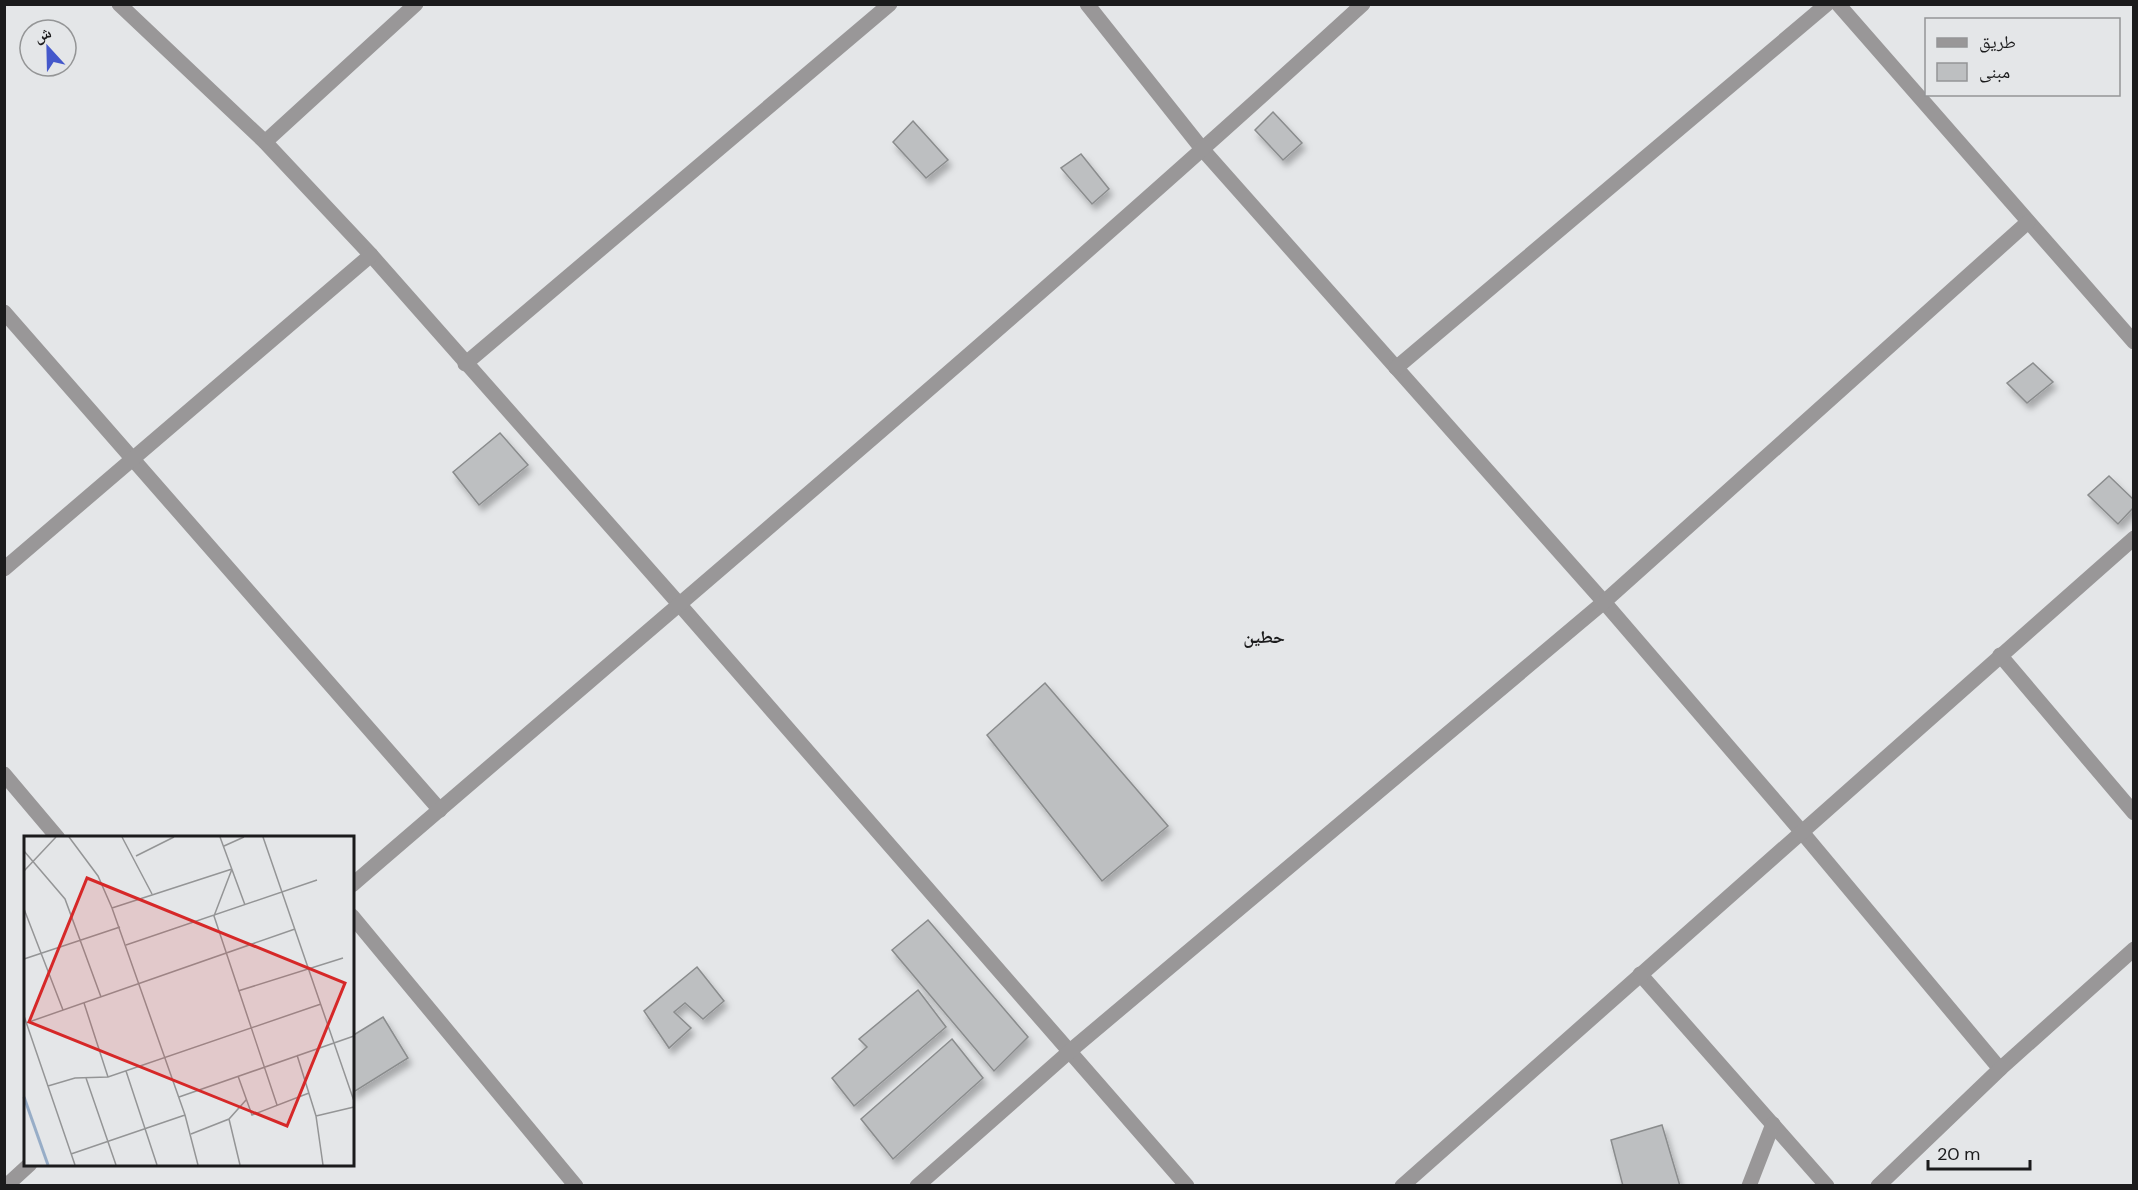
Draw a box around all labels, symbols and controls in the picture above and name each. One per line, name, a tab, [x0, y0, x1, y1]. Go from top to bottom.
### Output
north arrow	[18, 18, 78, 78]
legend	[1925, 18, 2120, 96]
text: ش	[31, 22, 54, 47]
text: طريق	[1979, 30, 2016, 54]
text: مبنى	[1979, 60, 2010, 84]
district label: حطين	[1243, 625, 1285, 649]
inset map	[24, 836, 354, 1166]
scale bar	[1928, 1133, 2030, 1171]
text: 20 m	[1937, 1142, 1980, 1166]

